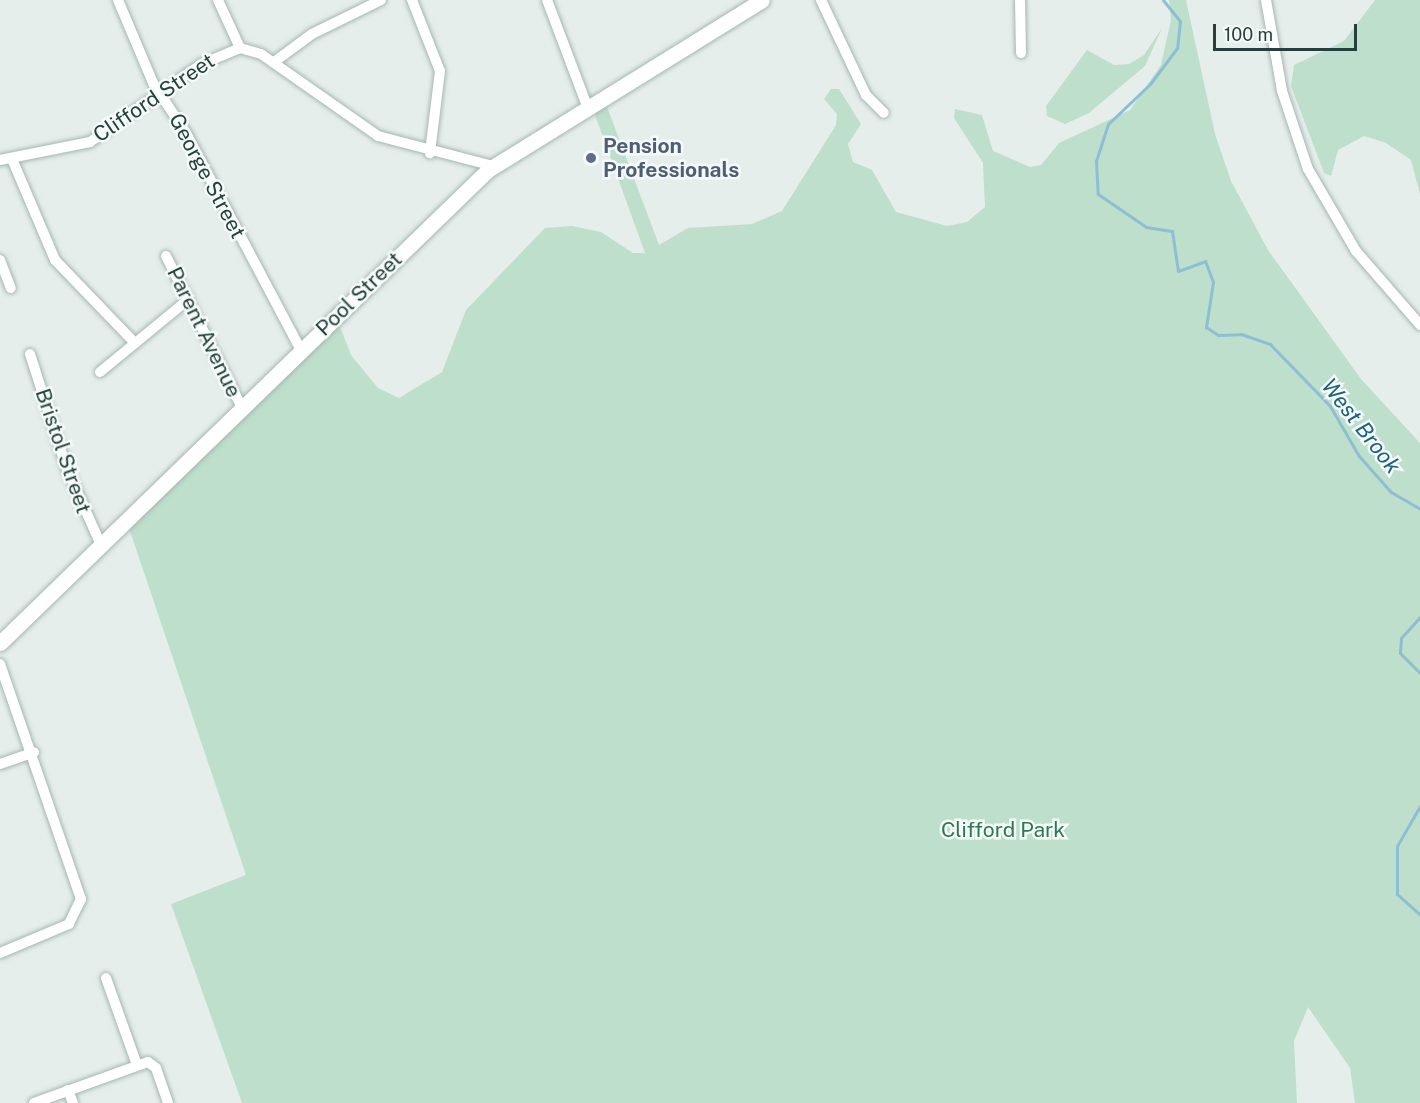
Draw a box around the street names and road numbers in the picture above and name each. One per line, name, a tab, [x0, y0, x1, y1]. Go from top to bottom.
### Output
street label: Clifford Street	[89, 48, 219, 148]
street label: George Street	[163, 109, 251, 243]
street label: Pool Street	[311, 247, 407, 341]
street label: Parent Avenue	[162, 263, 246, 401]
street label: Bristol Street	[30, 385, 96, 517]

